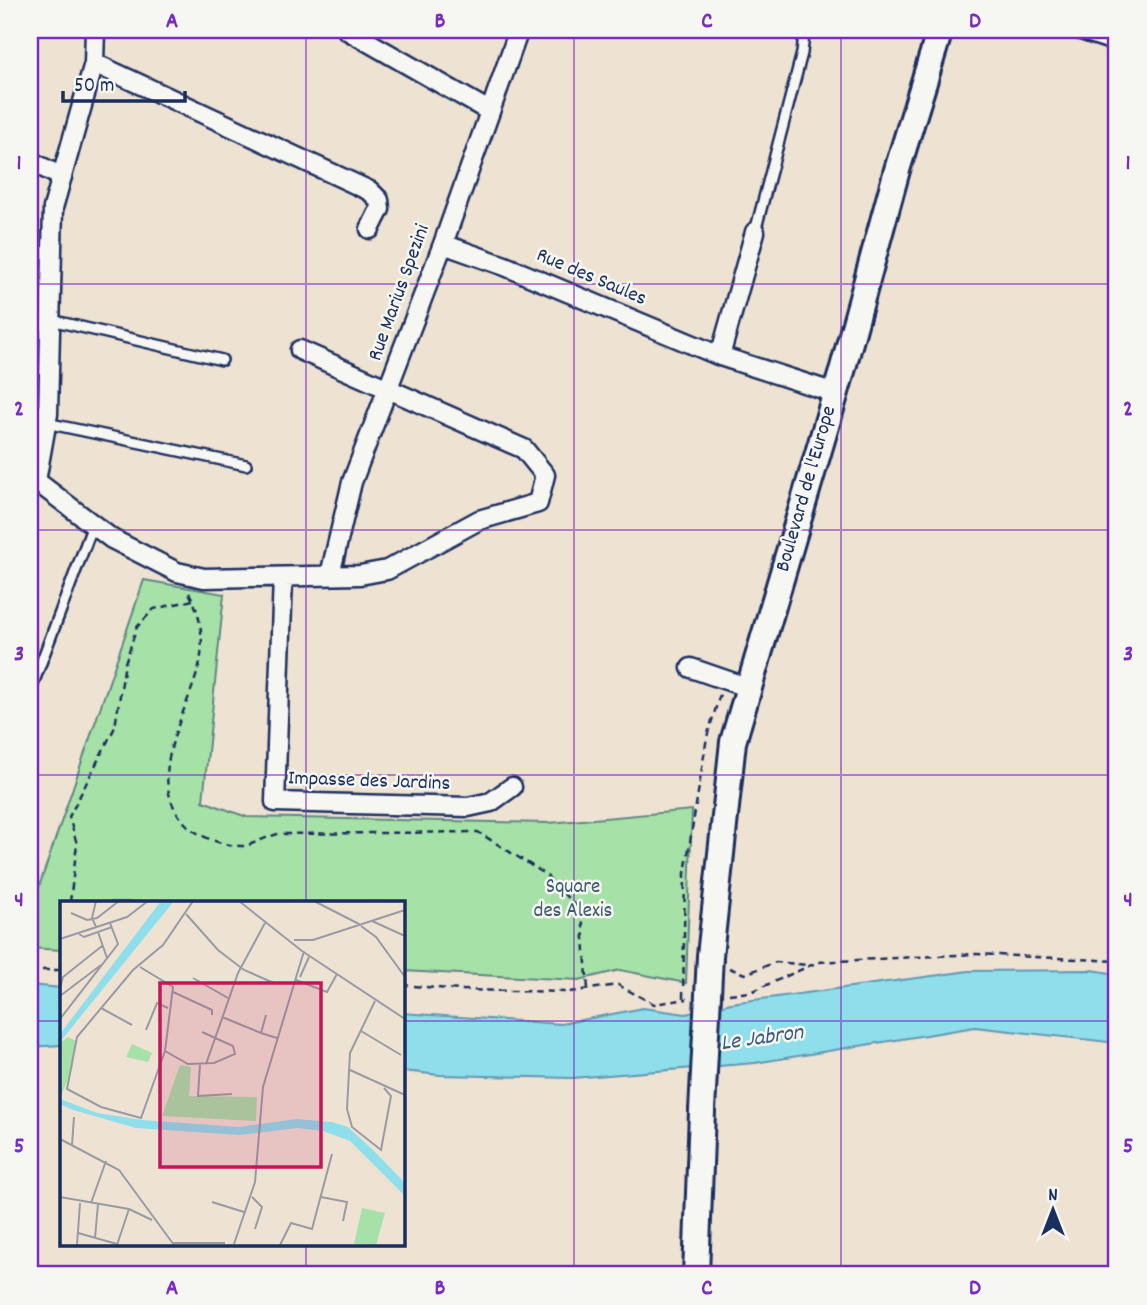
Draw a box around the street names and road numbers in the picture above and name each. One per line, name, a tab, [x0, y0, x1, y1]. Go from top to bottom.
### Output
street label: Rue Marius Spezini	[361, 220, 439, 365]
street label: Rue des Saules	[531, 241, 651, 315]
street label: Boulevard de l'Europe	[769, 403, 845, 575]
street label: Impasse des Jardins	[287, 764, 451, 800]

